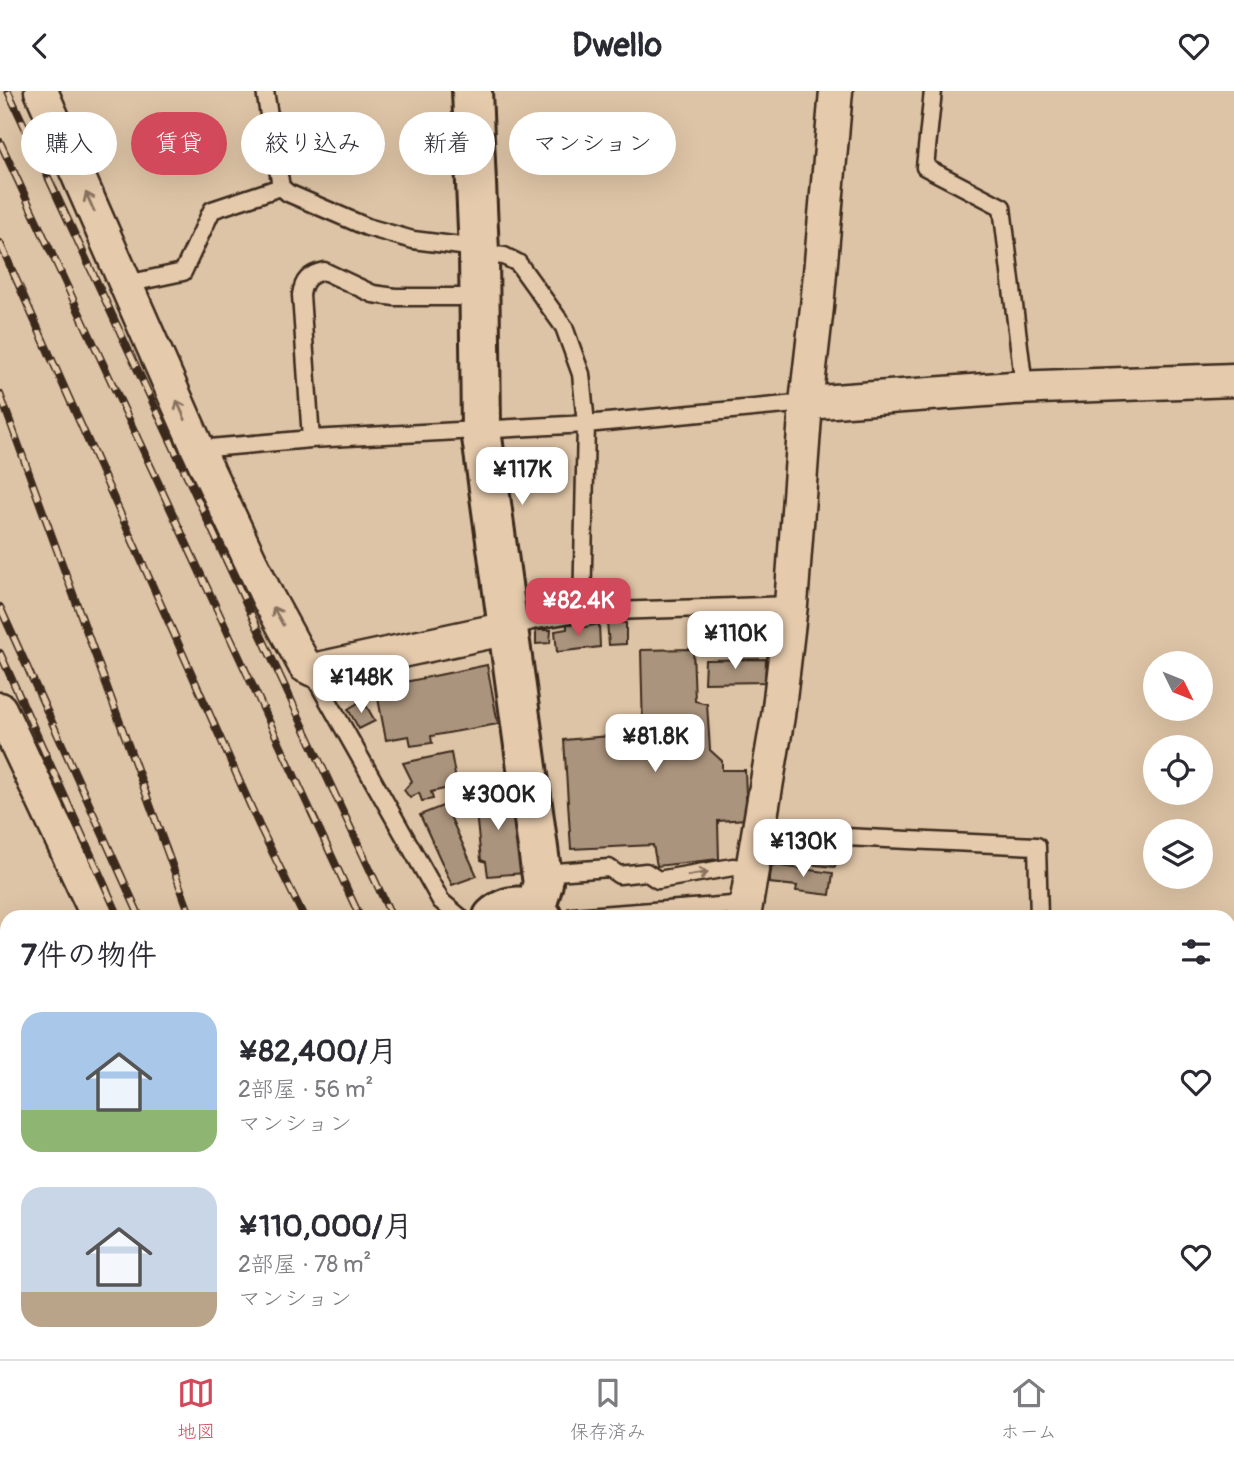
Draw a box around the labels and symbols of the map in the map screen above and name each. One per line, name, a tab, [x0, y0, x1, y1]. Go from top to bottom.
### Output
one-way arrow	[83, 192, 96, 213]
one-way arrow	[174, 400, 187, 422]
pin: ¥117K	[473, 447, 571, 507]
pin: ¥82.4K	[521, 579, 635, 638]
one-way arrow	[271, 606, 284, 627]
pin: ¥110K	[686, 611, 784, 671]
north arrow	[1143, 651, 1213, 721]
pin: ¥148K	[312, 655, 410, 715]
pin: ¥81.8K	[598, 715, 712, 774]
pin: ¥300K	[449, 773, 547, 832]
pin: ¥130K	[754, 819, 852, 879]
one-way arrow	[686, 867, 709, 880]

